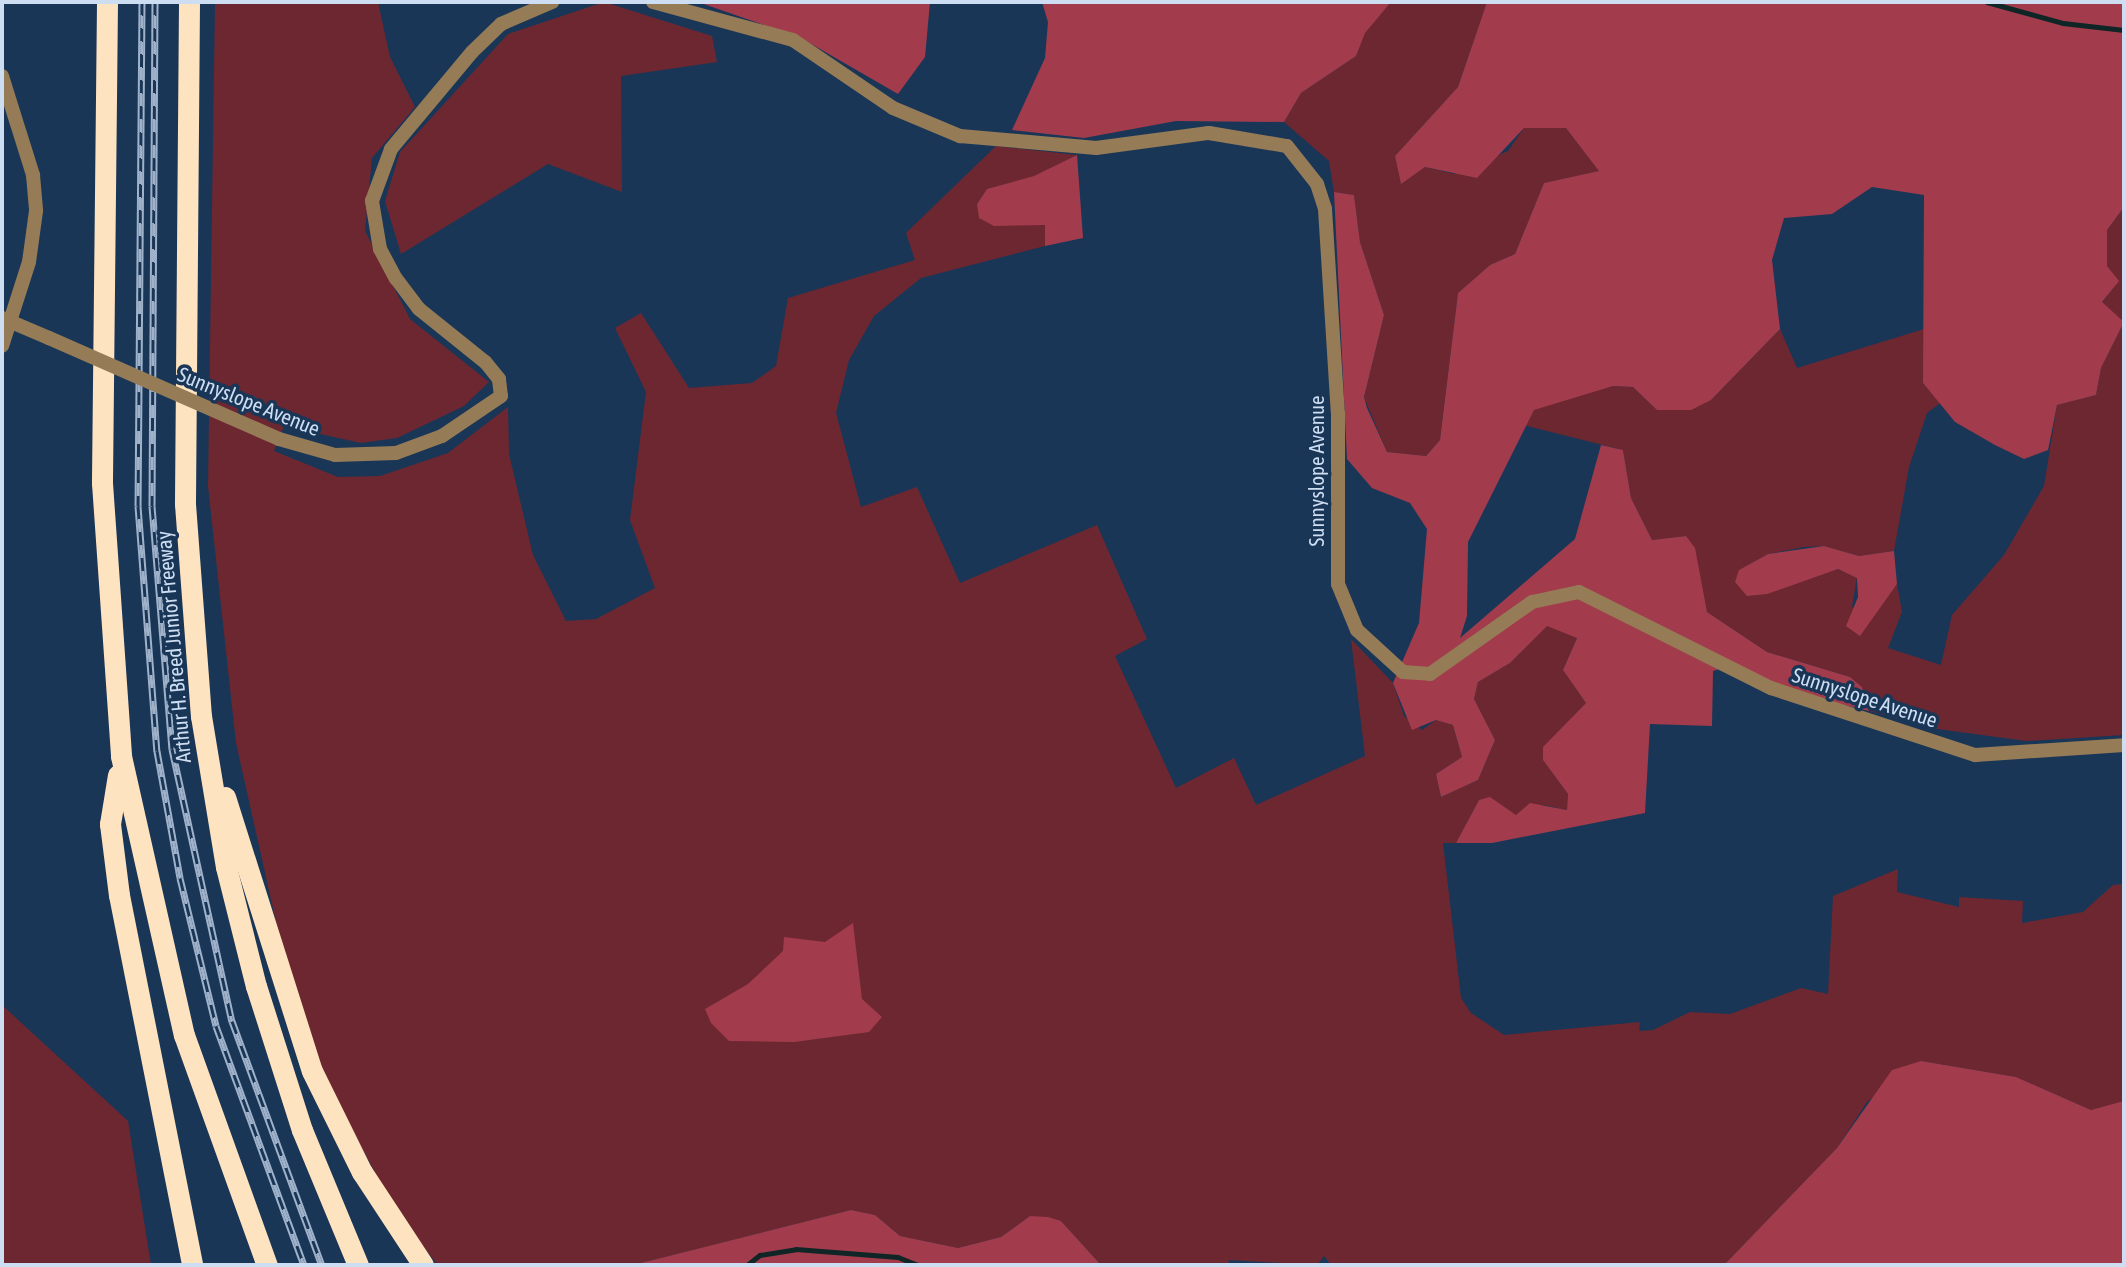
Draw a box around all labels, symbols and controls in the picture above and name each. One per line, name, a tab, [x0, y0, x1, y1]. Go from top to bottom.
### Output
street label: Sunnyslope Avenue	[174, 361, 324, 441]
street label: Sunnyslope Avenue	[1303, 395, 1329, 547]
street label: Arthur H. Breed Junior Freeway	[150, 530, 196, 764]
street label: Sunnyslope Avenue	[1789, 662, 1941, 732]

